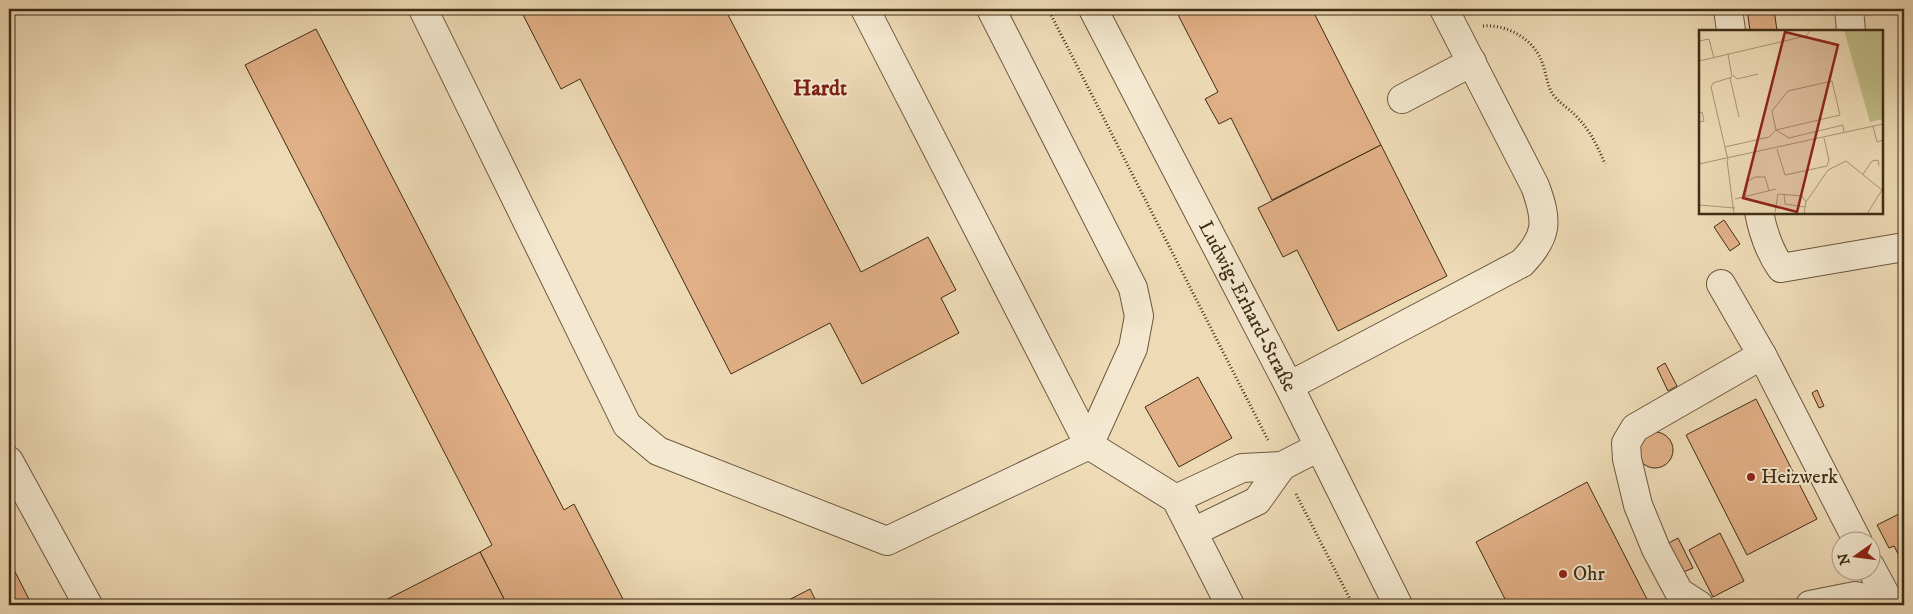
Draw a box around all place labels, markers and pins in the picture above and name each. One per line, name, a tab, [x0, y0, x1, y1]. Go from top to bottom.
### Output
place label: Heizwerk	[1761, 465, 1838, 490]
marker: Heizwerk	[1745, 471, 1757, 483]
place label: Ohr	[1573, 562, 1606, 587]
marker: Ohr	[1557, 568, 1569, 580]

